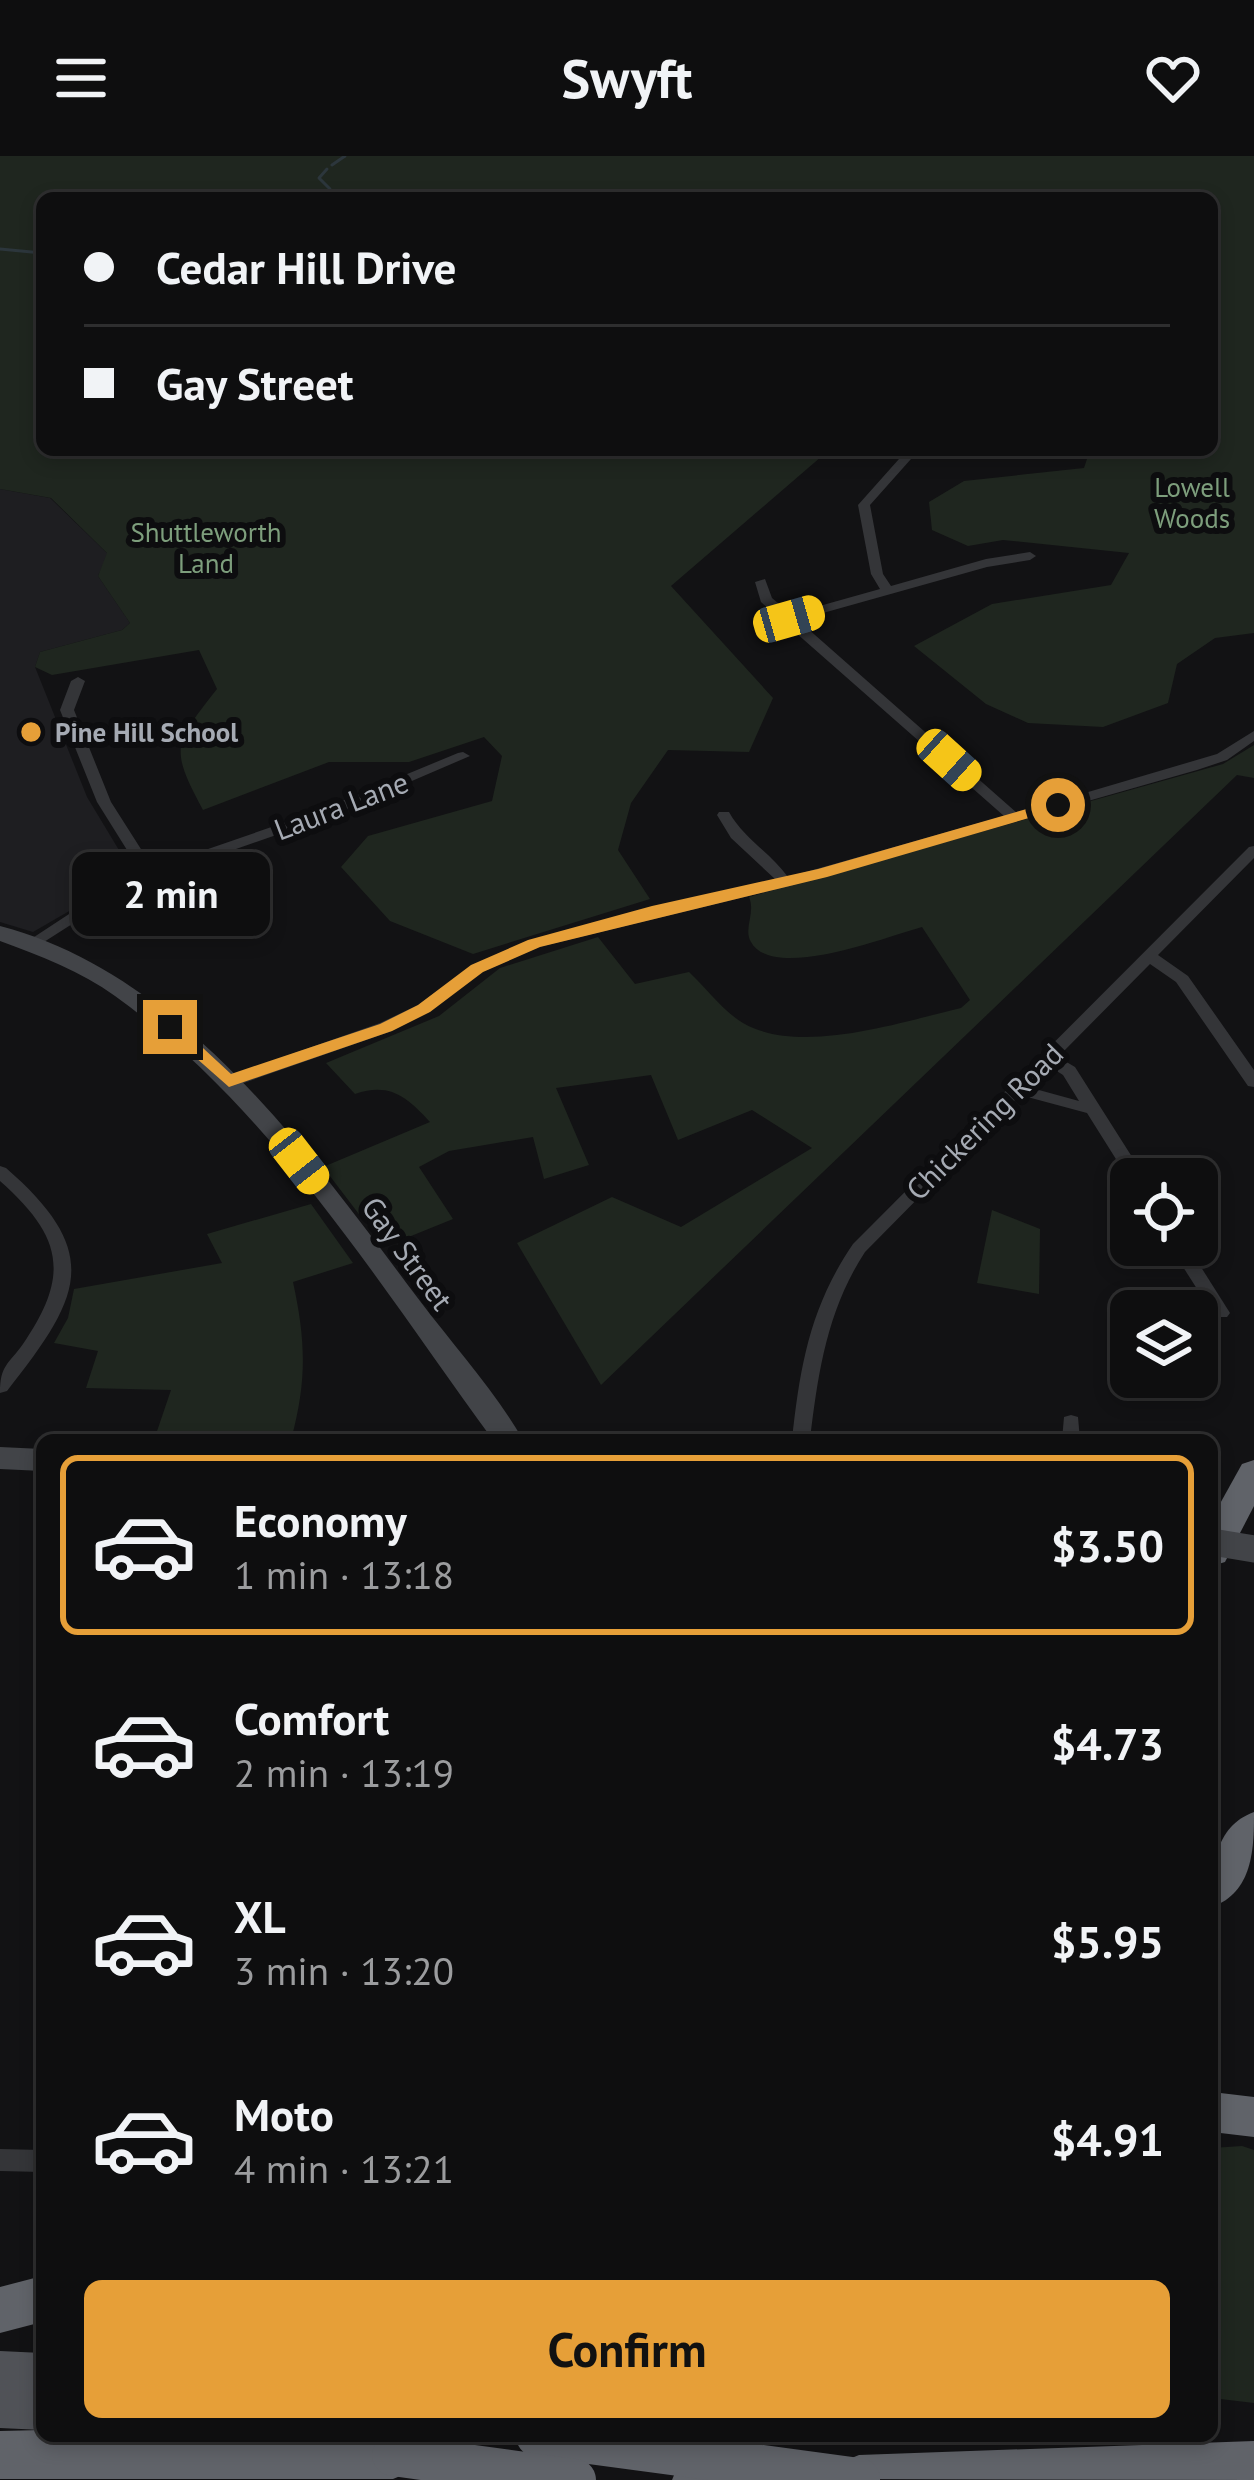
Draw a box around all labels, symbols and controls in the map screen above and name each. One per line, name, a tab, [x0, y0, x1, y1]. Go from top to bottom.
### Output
text: Swyft	[562, 43, 692, 113]
icon: menu	[48, 45, 114, 111]
icon: heart	[1140, 45, 1206, 111]
text: Cedar Hill Drive	[156, 238, 456, 296]
text: Gay Street	[156, 354, 354, 412]
park label: Lowell Woods	[1154, 470, 1230, 535]
park label: Shuttleworth Land	[130, 515, 282, 580]
car	[749, 592, 829, 646]
place label: Pine Hill School	[55, 715, 238, 749]
marker: Pine Hill School	[18, 719, 44, 745]
car	[910, 723, 988, 797]
street label: Laura Lane	[268, 762, 414, 848]
route start	[1031, 778, 1085, 832]
callout: 2 min	[71, 853, 269, 937]
text: 2 min	[123, 868, 219, 919]
route end	[143, 1000, 197, 1054]
street label: Chickering Road	[897, 1034, 1071, 1208]
car	[263, 1122, 335, 1200]
map controls	[1110, 1158, 1218, 1398]
button: locate	[1110, 1158, 1218, 1266]
street label: Gay Street	[354, 1189, 462, 1317]
button: layers	[1110, 1290, 1218, 1398]
icon: car	[90, 1491, 198, 1599]
text: Economy	[234, 1491, 407, 1549]
text: $3.50	[1051, 1516, 1164, 1574]
text: 1 min · 13:18	[234, 1549, 454, 1600]
icon: car	[90, 1689, 198, 1797]
text: Comfort	[234, 1689, 389, 1747]
text: $4.73	[1051, 1714, 1164, 1772]
text: 2 min · 13:19	[234, 1747, 454, 1798]
icon: car	[90, 1887, 198, 1995]
text: XL	[234, 1887, 286, 1945]
text: $5.95	[1051, 1912, 1164, 1970]
text: 3 min · 13:20	[234, 1945, 454, 1996]
icon: car	[90, 2085, 198, 2193]
text: Moto	[234, 2085, 334, 2143]
text: $4.91	[1051, 2110, 1164, 2168]
text: 4 min · 13:21	[234, 2143, 454, 2194]
button: Confirm	[84, 2280, 1170, 2418]

